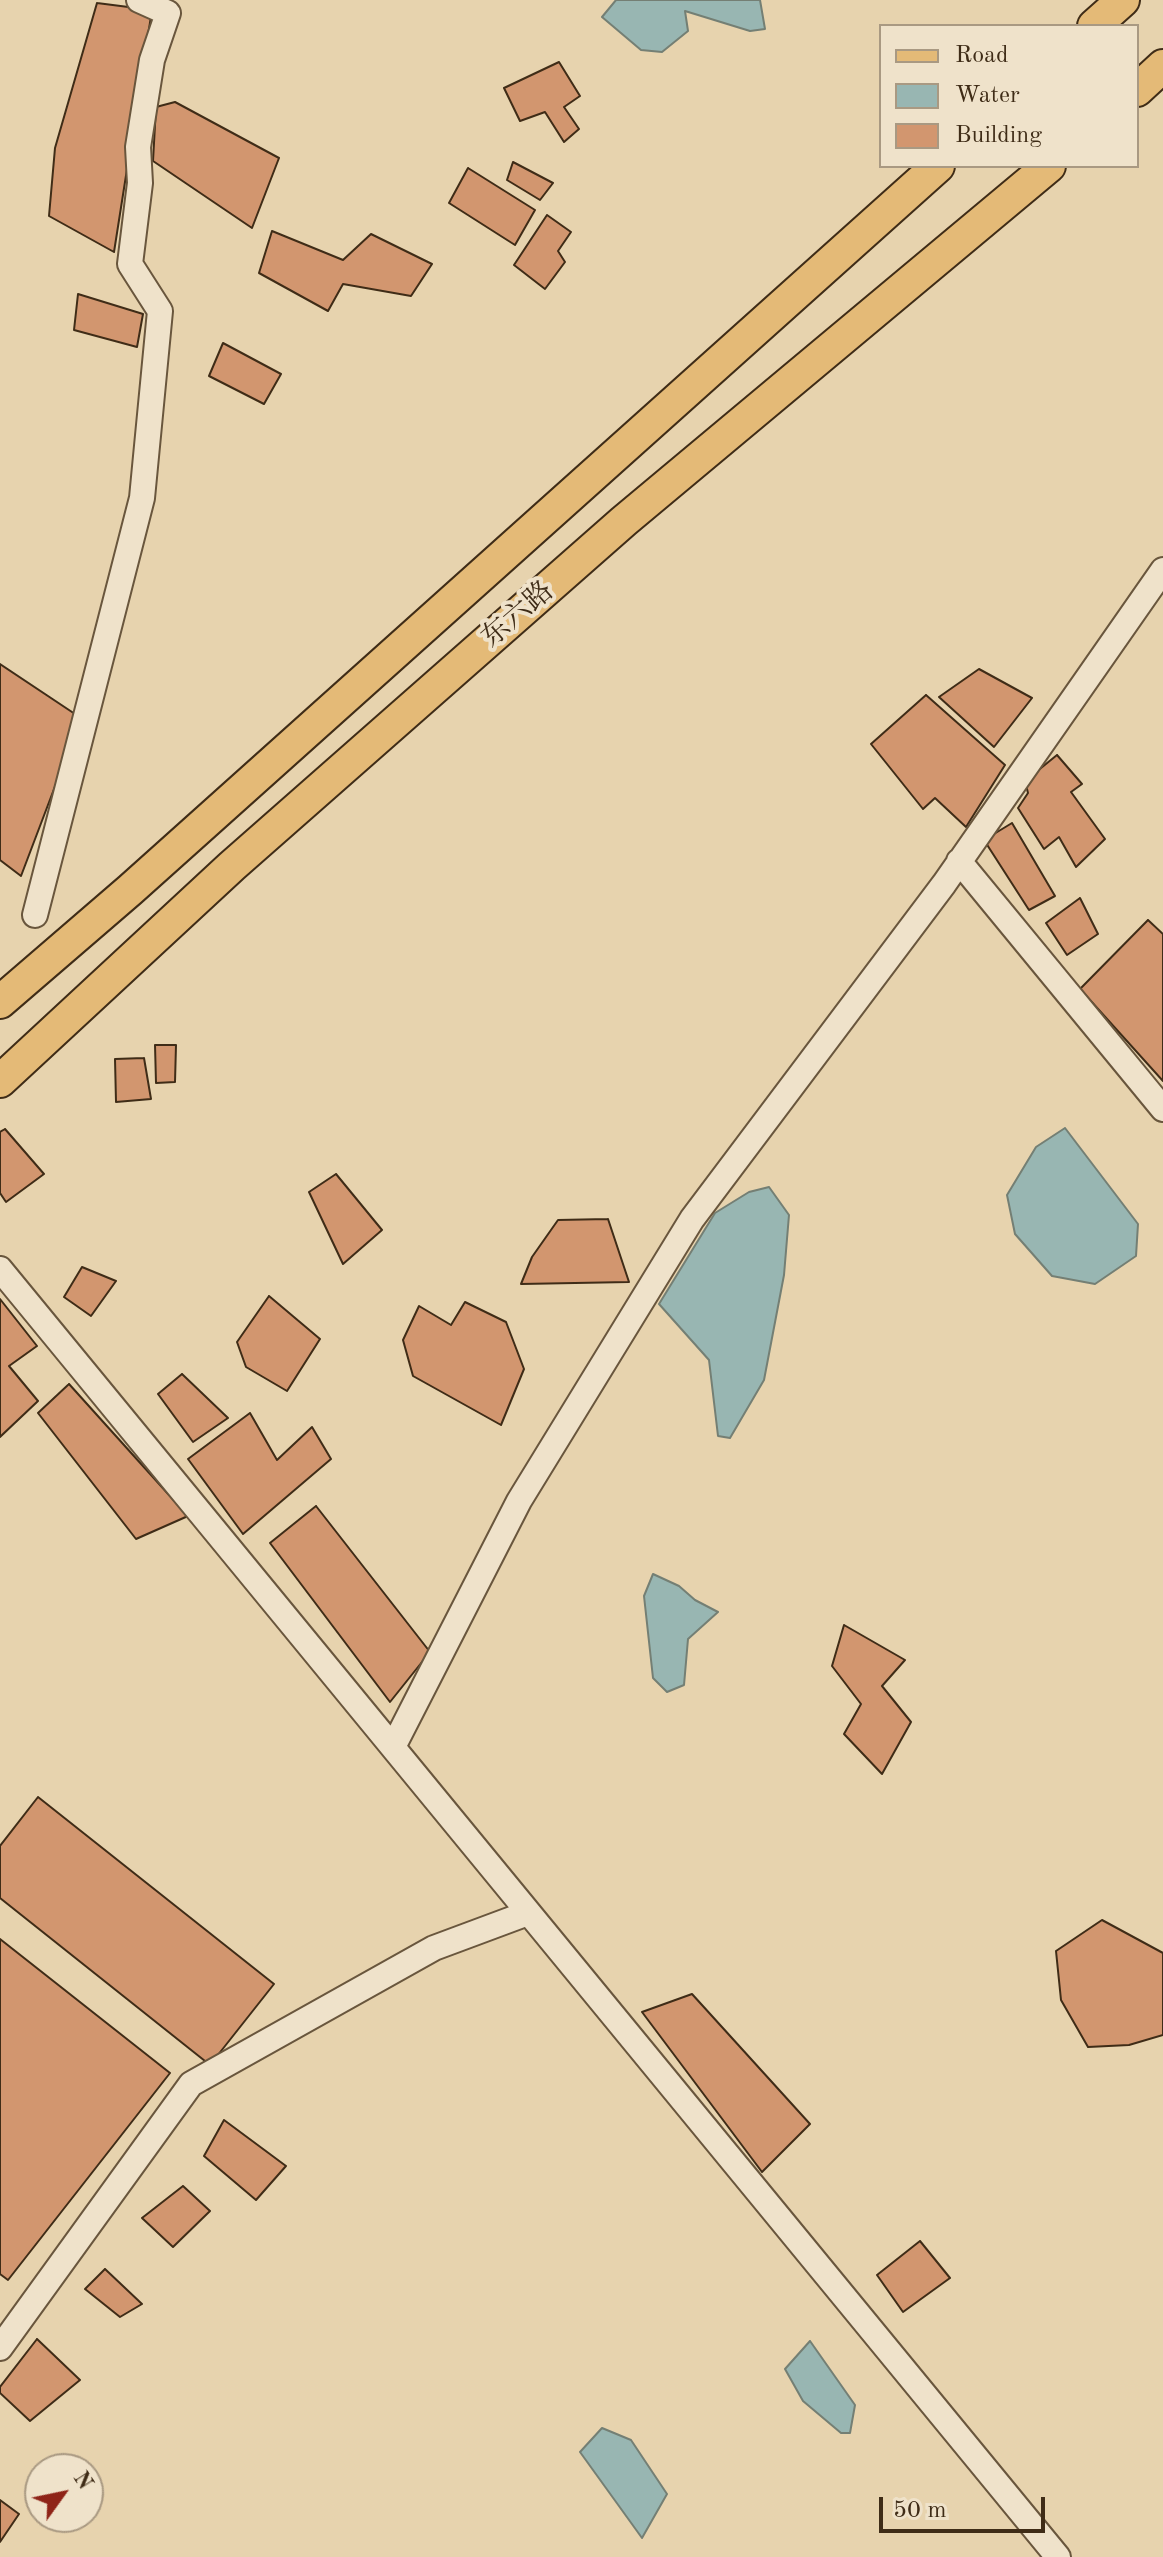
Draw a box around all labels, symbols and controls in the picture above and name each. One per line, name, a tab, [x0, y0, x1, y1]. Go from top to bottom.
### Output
legend	[879, 24, 1139, 168]
text: Road	[955, 44, 1008, 68]
text: Water	[955, 84, 1020, 108]
text: Building	[955, 124, 1042, 148]
street label: 东六路	[475, 575, 561, 655]
north arrow	[24, 2453, 104, 2533]
text: N	[69, 2468, 96, 2494]
scale bar	[883, 2481, 1049, 2531]
text: 50 m	[893, 2499, 947, 2523]

